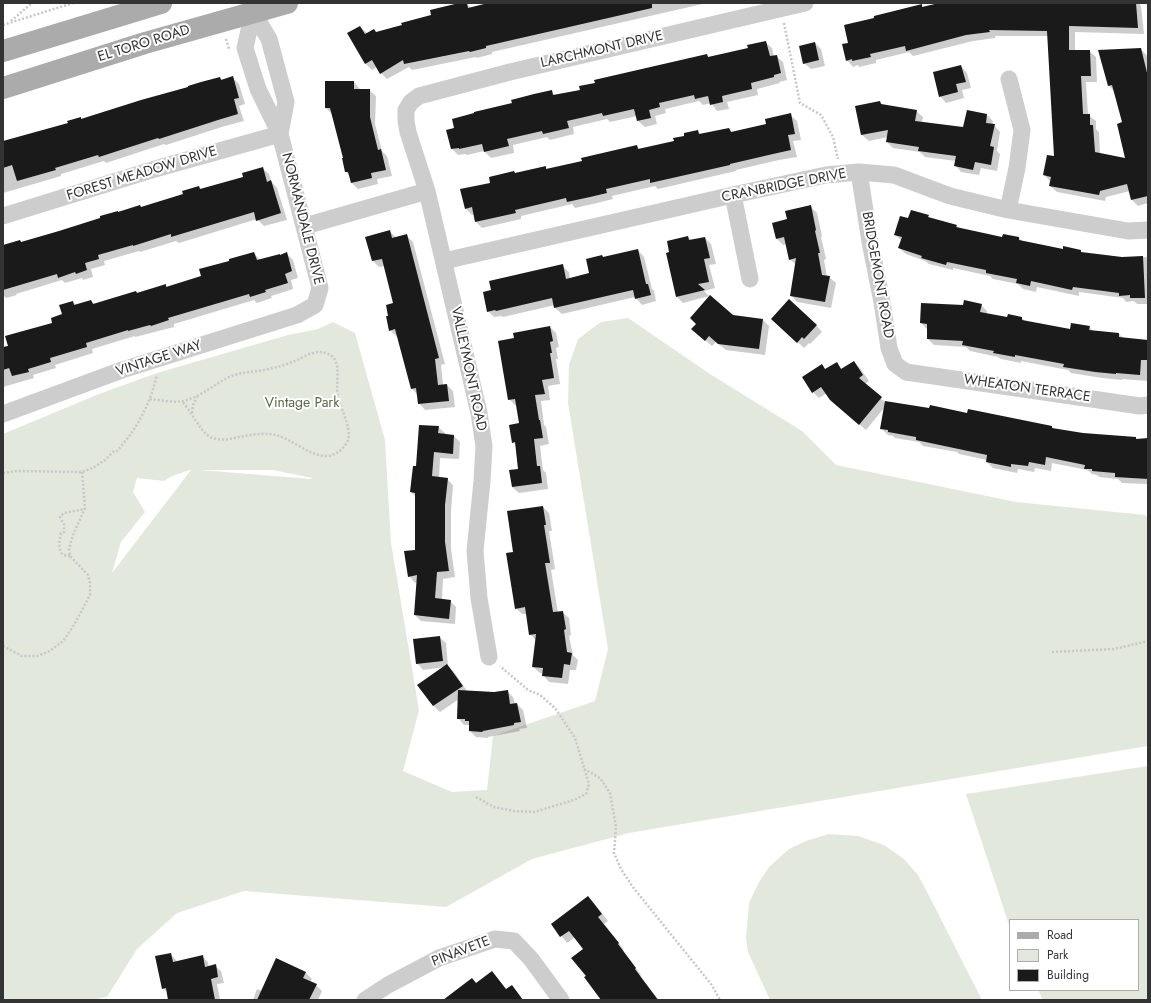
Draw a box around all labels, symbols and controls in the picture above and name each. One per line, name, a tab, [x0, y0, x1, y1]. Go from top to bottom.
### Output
street label: EL TORO ROAD	[96, 22, 192, 66]
street label: LARCHMONT DRIVE	[539, 28, 665, 72]
street label: FOREST MEADOW DRIVE	[65, 143, 219, 205]
street label: NORMANDALE DRIVE	[277, 151, 327, 287]
street label: CRANBRIDGE DRIVE	[720, 166, 848, 206]
street label: BRIDGEMONT ROAD	[858, 210, 896, 340]
street label: VALLEYMONT ROAD	[447, 305, 489, 433]
street label: VINTAGE WAY	[114, 337, 204, 381]
street label: WHEATON TERRACE	[963, 372, 1091, 406]
park label: Vintage Park	[265, 396, 339, 412]
legend	[1009, 919, 1139, 991]
text: Road	[1047, 926, 1073, 944]
street label: PINAVETE	[430, 933, 492, 971]
text: Park	[1047, 946, 1068, 964]
text: Building	[1047, 966, 1089, 984]

